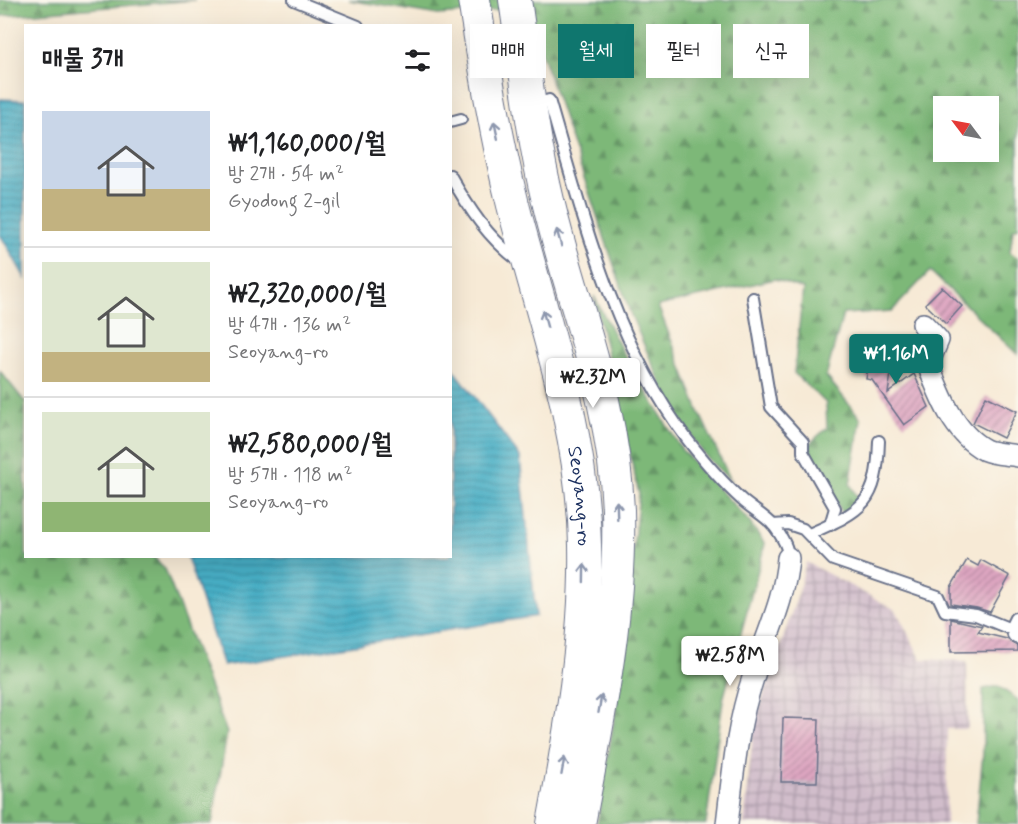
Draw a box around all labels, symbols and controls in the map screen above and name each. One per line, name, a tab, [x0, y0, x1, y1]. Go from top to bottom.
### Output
chip: 매매	[470, 24, 546, 78]
chip: 월세	[558, 24, 634, 78]
chip: 필터	[646, 24, 721, 78]
chip: 신규	[733, 24, 809, 78]
text: 매물 3개	[42, 43, 124, 77]
icon: filters	[401, 44, 434, 77]
north arrow	[933, 96, 999, 162]
map controls	[933, 96, 999, 162]
one-way arrow	[490, 121, 501, 141]
text: ₩1,160,000/월	[228, 127, 386, 161]
icon: home	[90, 135, 162, 207]
text: 방 2개 · 54 m²	[228, 161, 344, 188]
text: Gyodong 2-gil	[228, 188, 340, 215]
one-way arrow	[553, 229, 564, 248]
text: ₩2,320,000/월	[228, 278, 386, 312]
icon: home	[90, 286, 162, 358]
one-way arrow	[539, 310, 550, 329]
text: 방 4개 · 136 m²	[228, 312, 351, 339]
pin: ₩1.16M	[847, 334, 945, 385]
text: Seoyang-ro	[228, 339, 328, 366]
text: ₩1.16M	[863, 340, 929, 367]
pin: ₩2.32M	[544, 358, 642, 409]
text: ₩2.32M	[560, 364, 626, 391]
text: ₩2,580,000/월	[228, 428, 392, 462]
icon: home	[90, 436, 162, 508]
street label: Seoyang-ro	[560, 444, 597, 546]
text: 방 5개 · 118 m²	[228, 462, 352, 489]
text: Seoyang-ro	[228, 489, 328, 516]
one-way arrow	[611, 501, 623, 521]
one-way arrow	[579, 563, 590, 583]
pin: ₩2.58M	[681, 636, 779, 687]
text: ₩2.58M	[695, 642, 765, 669]
one-way arrow	[595, 695, 606, 715]
one-way arrow	[558, 757, 569, 777]

